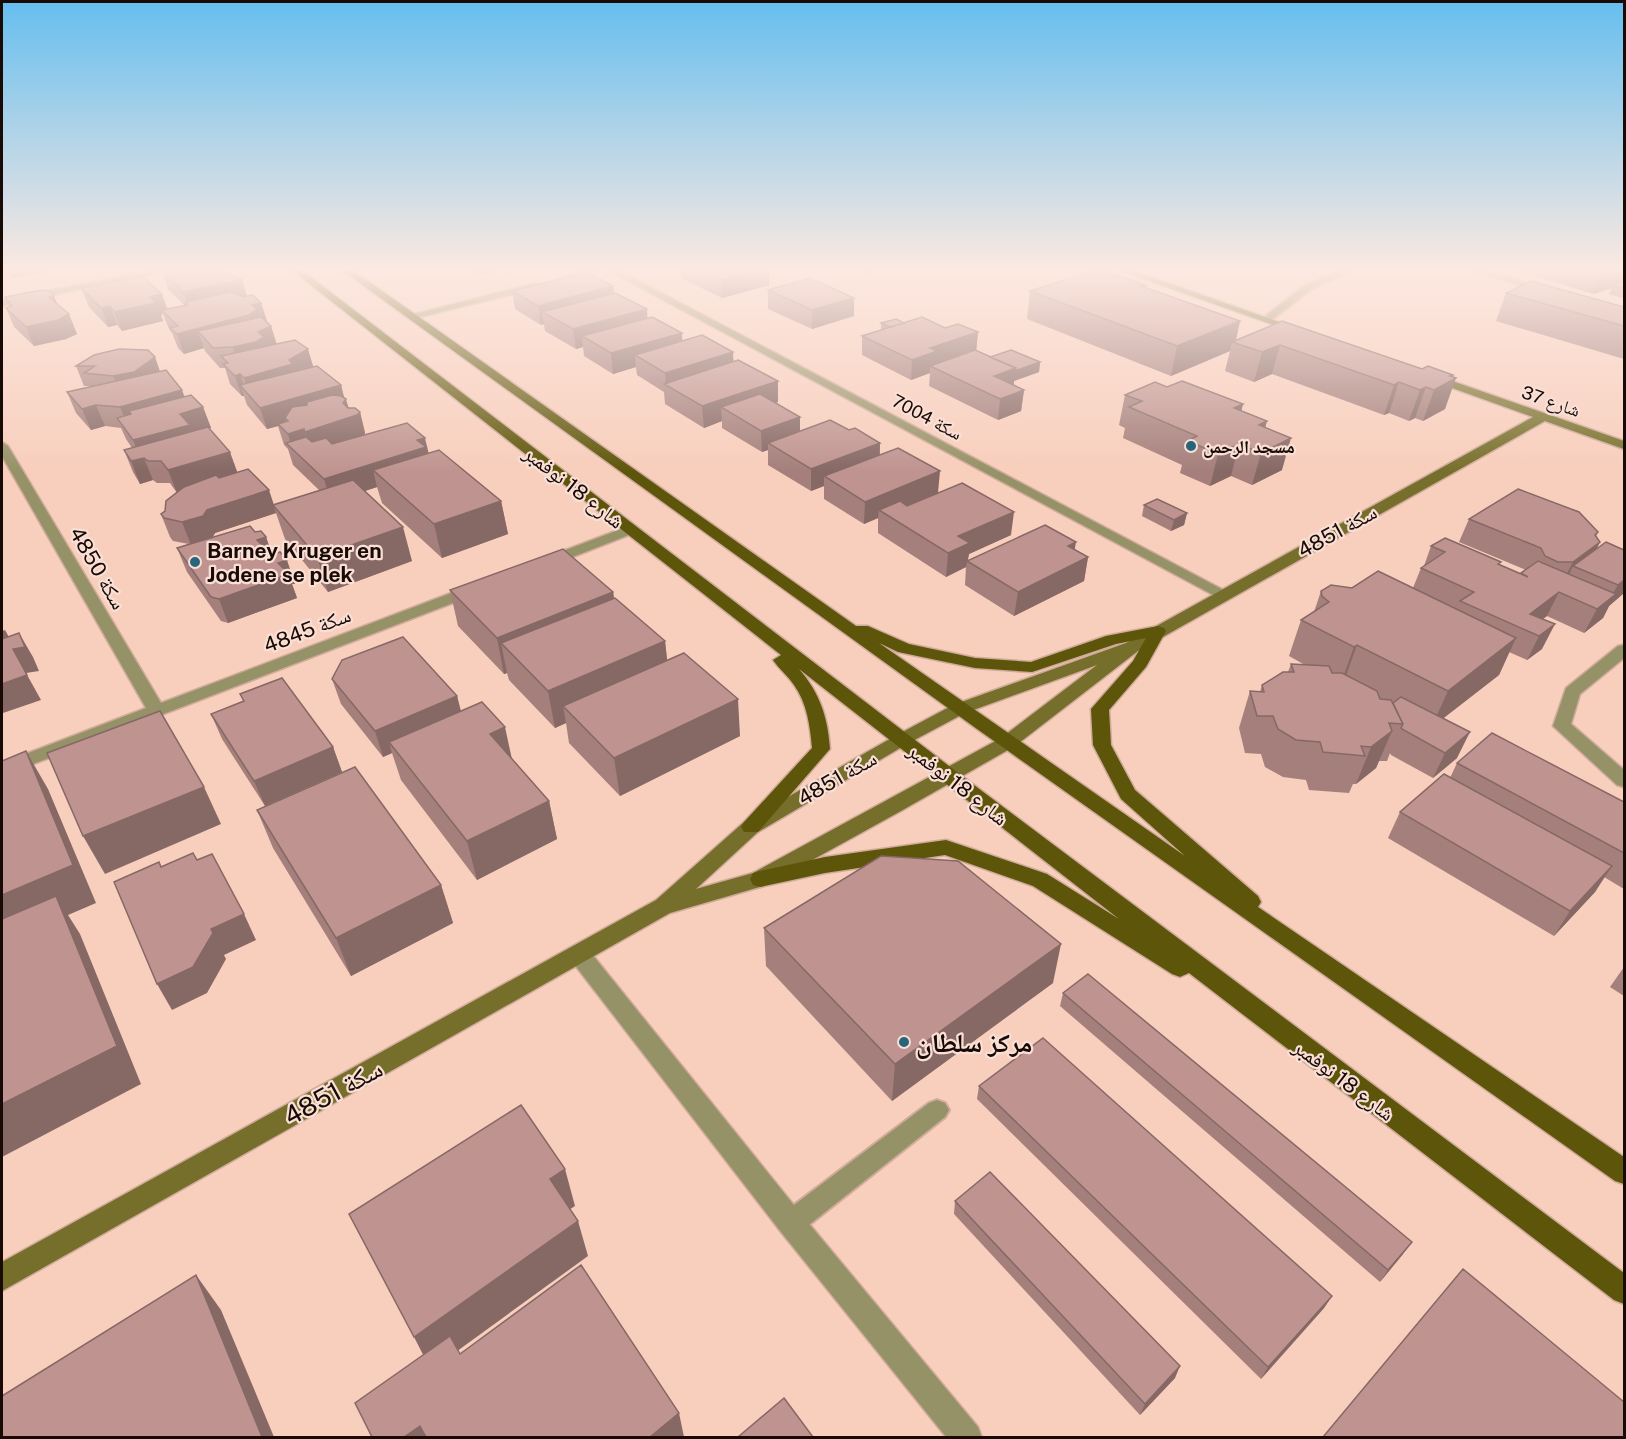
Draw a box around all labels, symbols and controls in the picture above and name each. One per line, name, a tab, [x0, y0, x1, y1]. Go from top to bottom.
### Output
street label: شارع 37	[1519, 381, 1583, 422]
street label: سكة 7004	[888, 390, 966, 444]
place label: مسجد الرحمن	[1203, 436, 1295, 458]
marker: مسجد الرحمن	[1184, 439, 1198, 453]
street label: شارع 18 نوفمبر	[518, 440, 629, 535]
street label: سكة 4851	[1293, 499, 1381, 563]
street label: سكة 4850	[64, 522, 132, 614]
place label: Barney Kruger en Jodene se plek	[207, 538, 382, 587]
marker: Barney Kruger en Jodene se plek	[188, 555, 202, 569]
street label: سكة 4845	[260, 602, 354, 658]
street label: شارع 18 نوفمبر	[902, 737, 1013, 832]
street label: سكة 4851	[793, 745, 881, 811]
place label: مركز سلطان	[916, 1027, 1032, 1059]
street label: شارع 18 نوفمبر	[1287, 1033, 1399, 1127]
marker: مركز سلطان	[897, 1035, 911, 1049]
street label: سكة 4851	[278, 1052, 388, 1132]

